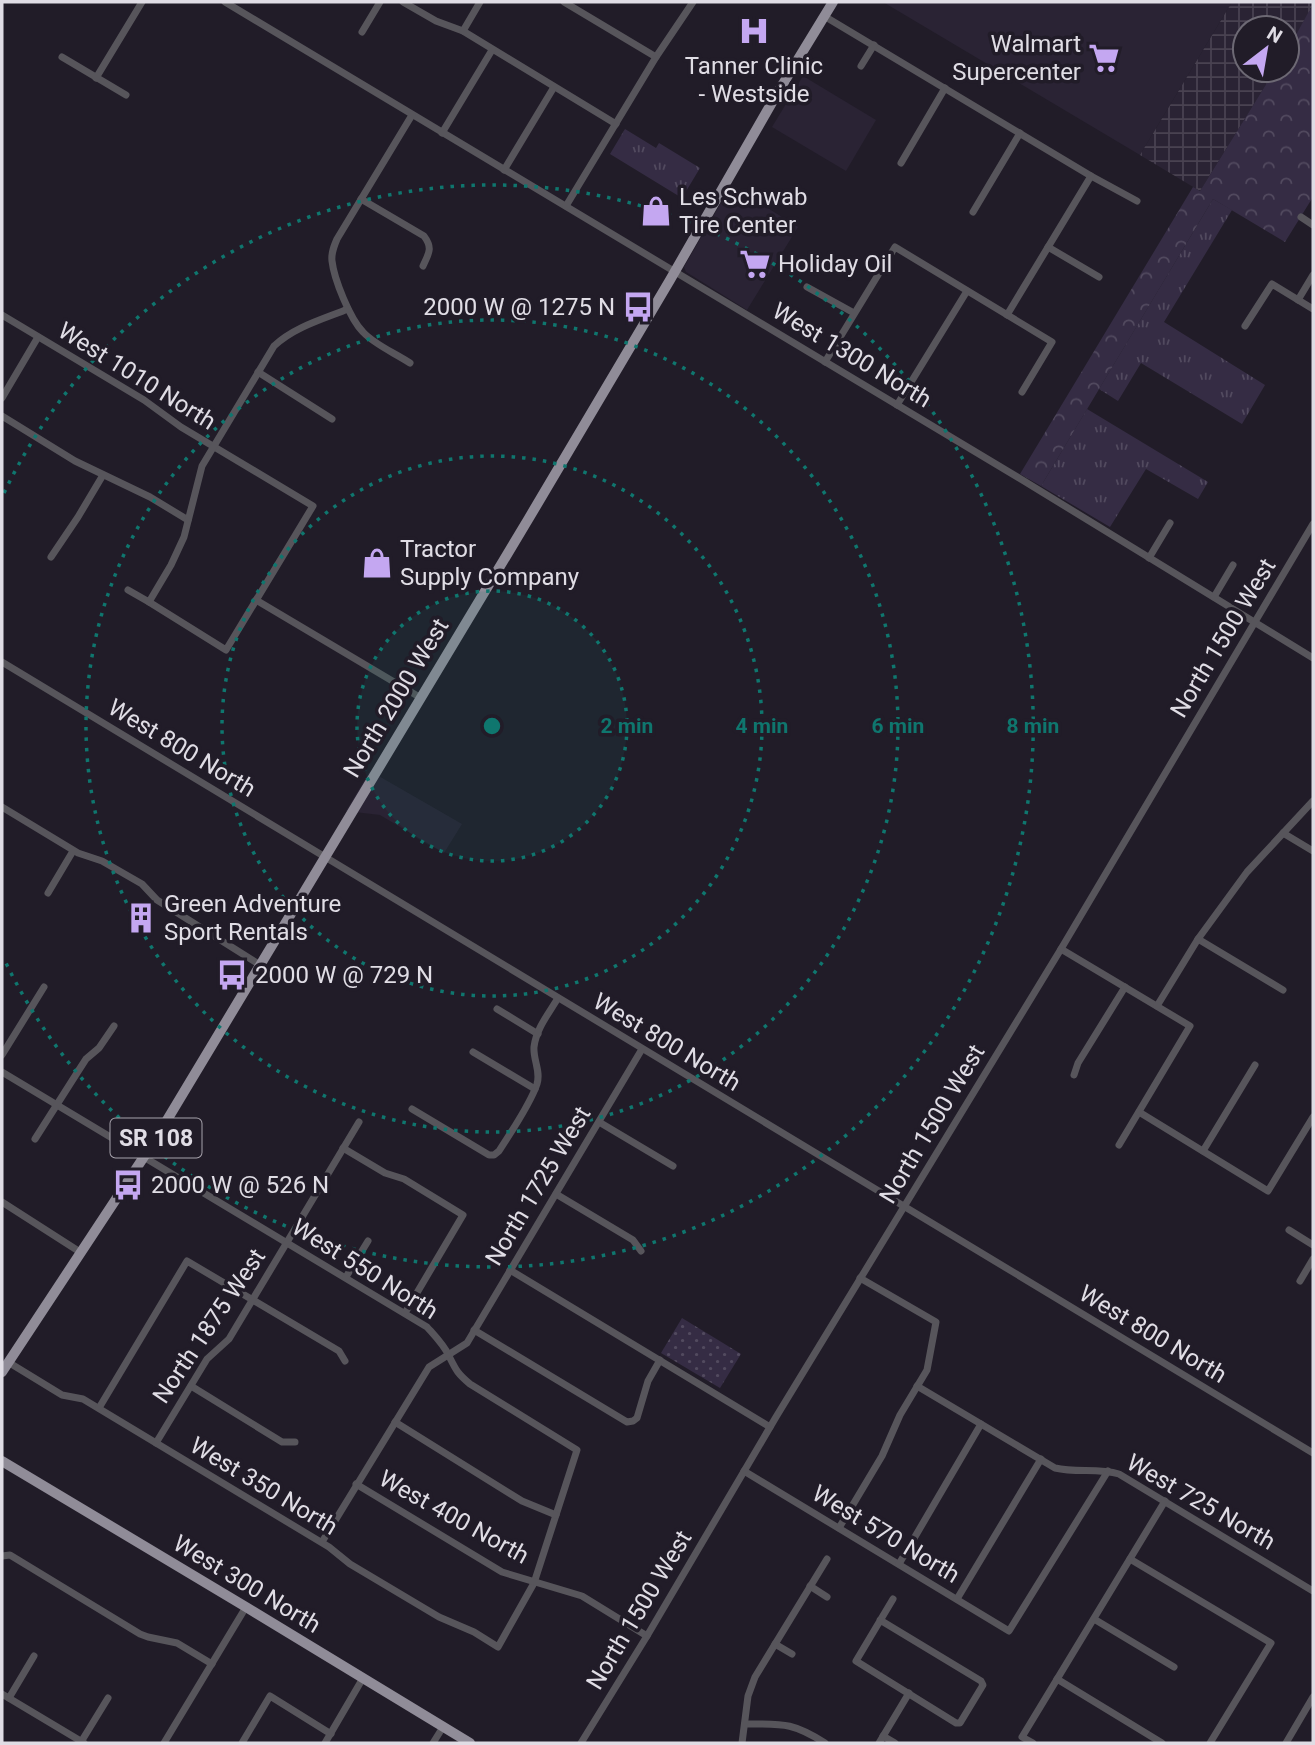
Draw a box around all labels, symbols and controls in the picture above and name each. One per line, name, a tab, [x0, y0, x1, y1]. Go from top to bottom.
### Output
hospital icon: Tanner Clinic - Westside	[737, 14, 771, 48]
north arrow	[1231, 14, 1301, 84]
text: N	[1263, 22, 1286, 48]
place label: Walmart Supercenter	[952, 30, 1081, 86]
supermarket icon: Walmart Supercenter	[1087, 41, 1121, 75]
place label: Tanner Clinic - Westside	[685, 52, 823, 108]
place label: Les Schwab Tire Center	[679, 183, 808, 239]
shop icon: Les Schwab Tire Center	[639, 194, 673, 228]
supermarket icon: Holiday Oil	[738, 247, 772, 281]
place label: Holiday Oil	[778, 250, 892, 278]
bus stop icon: 2000 W @ 1275 N	[621, 290, 655, 324]
place label: 2000 W @ 1275 N	[423, 293, 615, 321]
street label: West 1300 North	[767, 297, 937, 413]
street label: West 1010 North	[53, 316, 221, 436]
place label: Tractor Supply Company	[400, 535, 580, 591]
shop icon: Tractor Supply Company	[360, 546, 394, 580]
street label: North 1500 West	[1165, 553, 1282, 723]
street label: North 2000 West	[338, 613, 455, 783]
street label: West 800 North	[103, 693, 261, 803]
centre of rings	[480, 714, 504, 738]
text: 2 min	[601, 714, 653, 738]
text: 4 min	[736, 714, 788, 738]
text: 6 min	[872, 714, 924, 738]
text: 8 min	[1007, 714, 1059, 738]
place label: Green Adventure Sport Rentals	[164, 890, 341, 946]
building icon: Green Adventure Sport Rentals	[124, 901, 158, 935]
bus stop icon: 2000 W @ 729 N	[215, 958, 249, 992]
place label: 2000 W @ 729 N	[255, 961, 433, 989]
street label: West 800 North	[588, 987, 746, 1097]
street label: North 1500 West	[874, 1039, 991, 1209]
street label: North 1725 West	[480, 1101, 597, 1271]
road number: SR 108	[110, 1119, 202, 1158]
bus stop icon: 2000 W @ 526 N	[111, 1168, 145, 1202]
place label: 2000 W @ 526 N	[151, 1171, 329, 1199]
street label: West 550 North	[287, 1213, 443, 1325]
street label: North 1875 West	[147, 1243, 271, 1409]
street label: West 800 North	[1074, 1279, 1232, 1389]
street label: West 350 North	[185, 1431, 343, 1541]
street label: West 725 North	[1122, 1448, 1280, 1556]
street label: West 400 North	[374, 1464, 534, 1570]
street label: West 570 North	[807, 1479, 965, 1589]
street label: North 1500 West	[581, 1525, 698, 1695]
street label: West 300 North	[168, 1529, 326, 1639]

